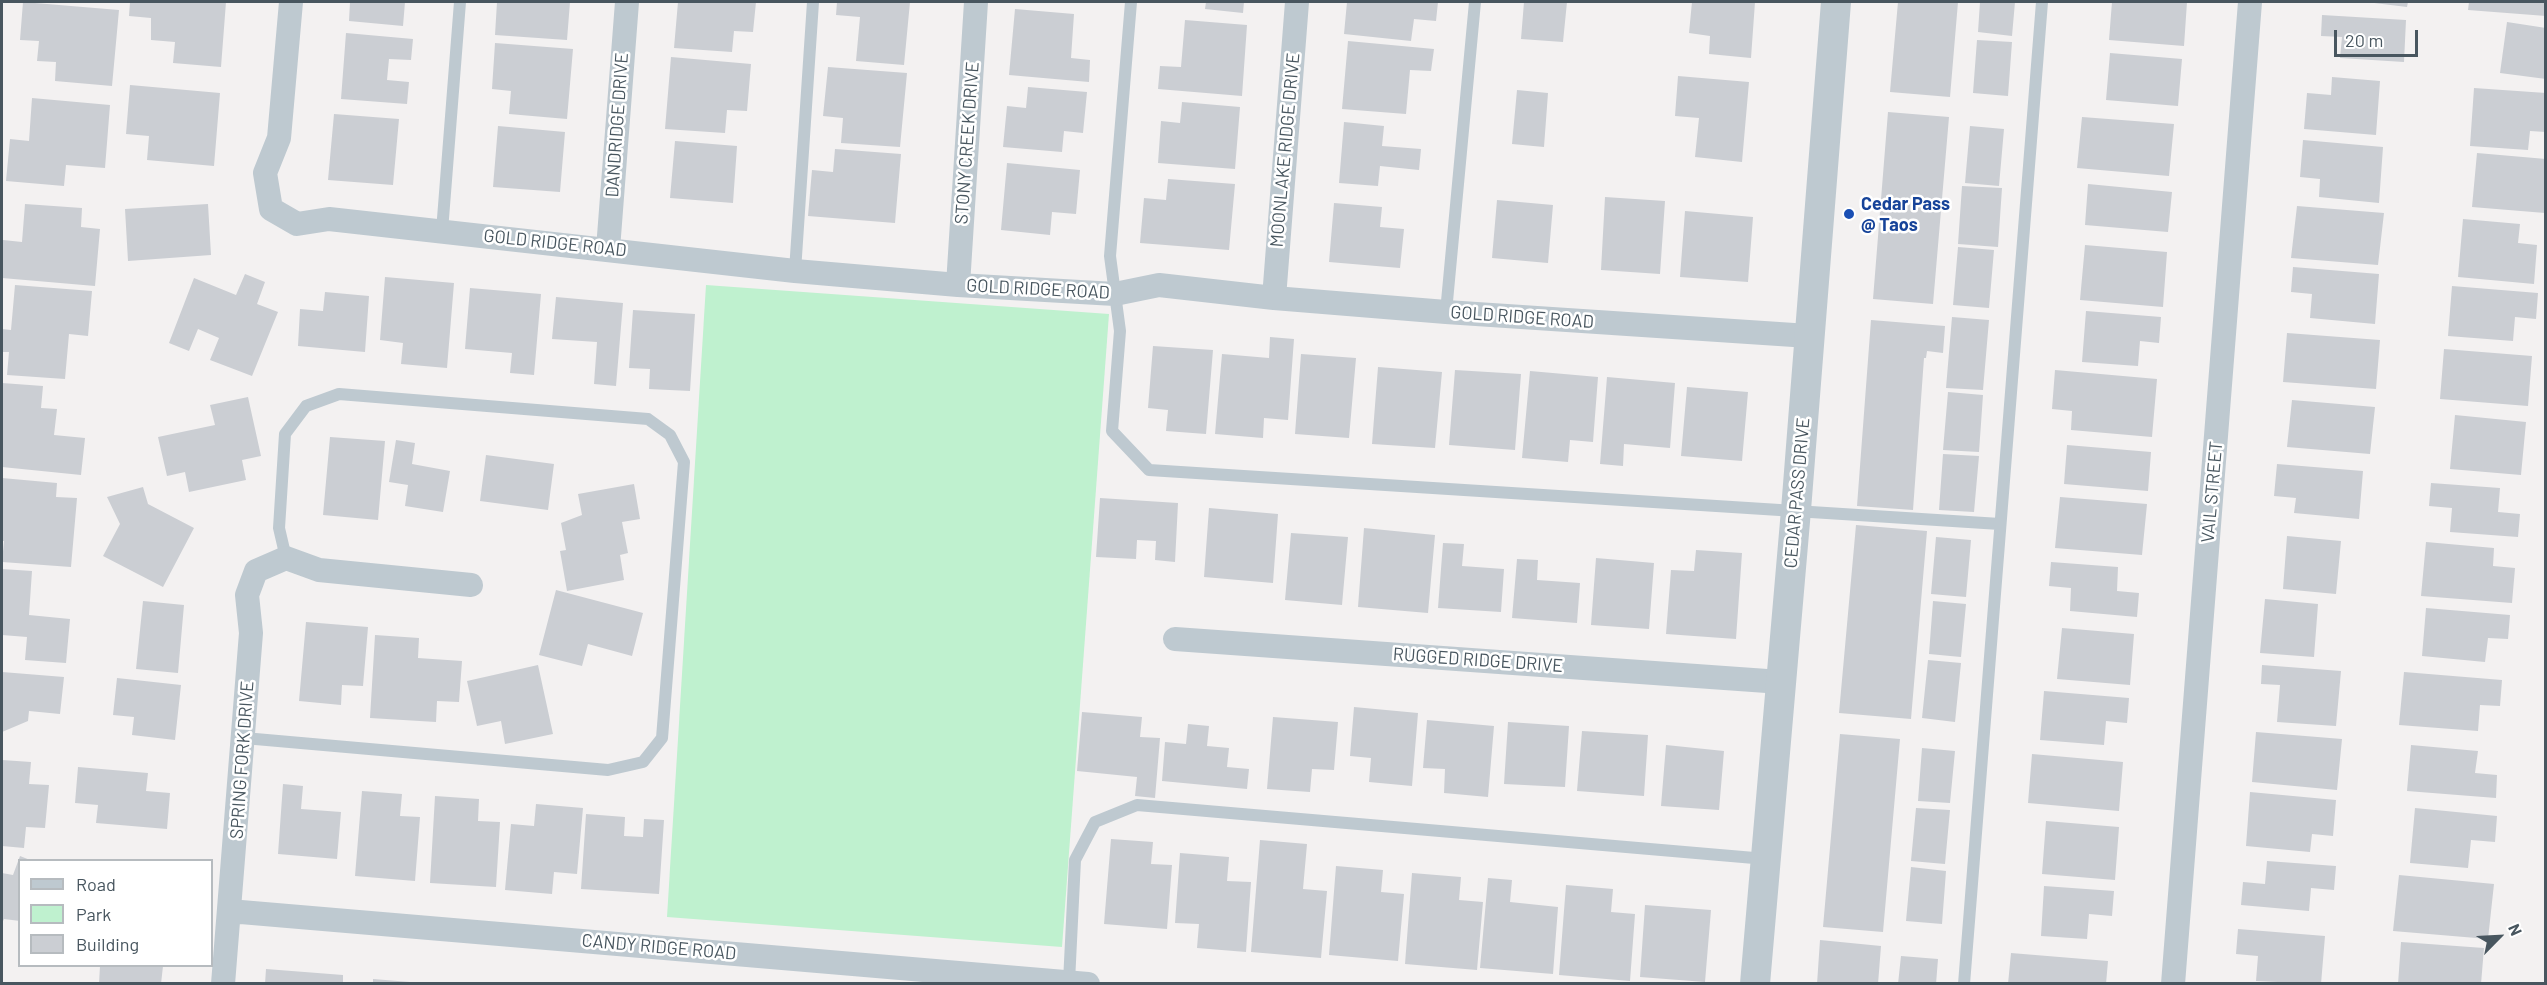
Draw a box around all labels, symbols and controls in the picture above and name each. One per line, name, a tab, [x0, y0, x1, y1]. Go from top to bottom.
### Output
scale bar	[2337, 18, 2421, 56]
text: 20 m	[2345, 29, 2383, 51]
street label: DANDRIDGE DRIVE	[601, 52, 633, 198]
street label: MOONLAKE RIDGE DRIVE	[1266, 52, 1304, 248]
street label: STONY CREEK DRIVE	[951, 61, 983, 225]
place label: Cedar Pass @ Taos	[1861, 193, 1950, 236]
marker: Cedar Pass @ Taos	[1842, 207, 1856, 221]
street label: GOLD RIDGE ROAD	[482, 225, 628, 261]
street label: GOLD RIDGE ROAD	[966, 274, 1110, 304]
street label: GOLD RIDGE ROAD	[1450, 301, 1594, 333]
street label: CEDAR PASS DRIVE	[1780, 417, 1814, 569]
street label: VAIL STREET	[2197, 440, 2227, 544]
street label: RUGGED RIDGE DRIVE	[1392, 643, 1564, 677]
street label: SPRING FORK DRIVE	[226, 680, 258, 840]
legend	[18, 859, 213, 967]
text: Road	[76, 873, 116, 895]
text: Park	[76, 903, 111, 925]
north arrow	[2469, 907, 2529, 967]
text: N	[2505, 921, 2527, 938]
street label: CANDY RIDGE ROAD	[581, 929, 737, 965]
text: Building	[76, 933, 139, 955]

